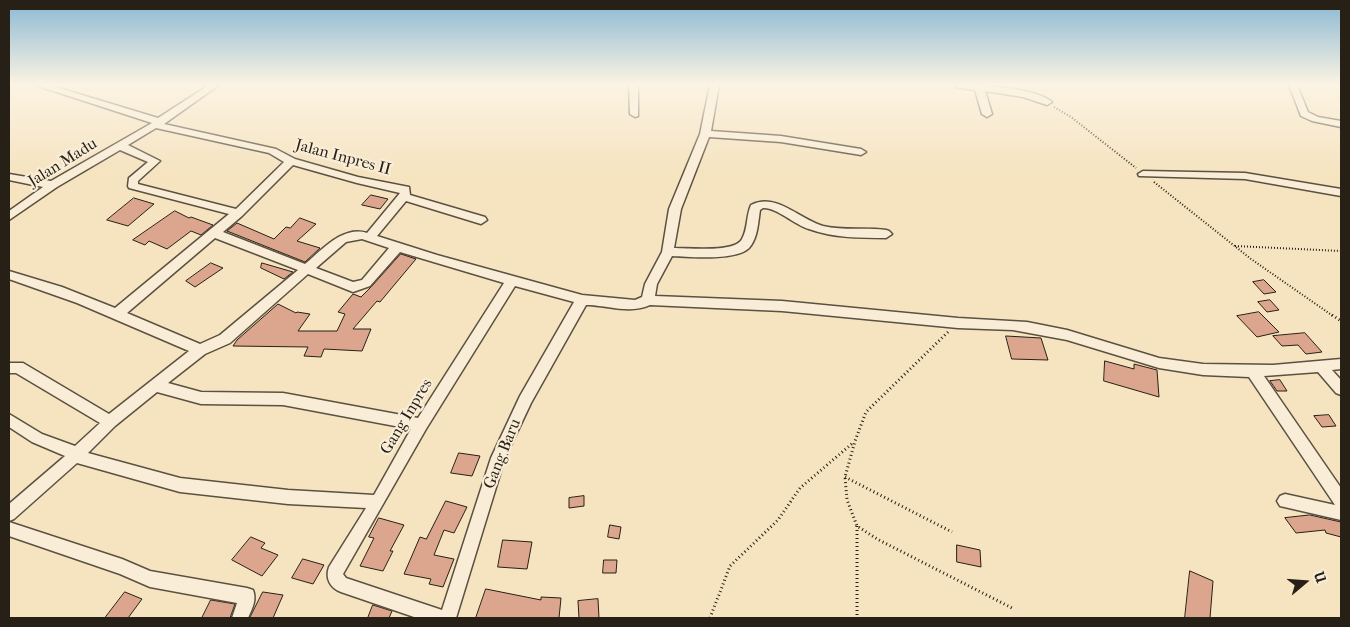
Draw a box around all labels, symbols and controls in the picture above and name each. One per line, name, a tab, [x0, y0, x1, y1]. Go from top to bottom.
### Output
street label: Jalan Madu	[25, 134, 101, 192]
street label: Jalan Inpres II	[293, 136, 393, 180]
street label: Gang Inpres	[377, 376, 437, 458]
street label: Gang Baru	[480, 416, 526, 492]
north arrow	[1280, 557, 1330, 607]
text: U	[1310, 569, 1330, 585]

